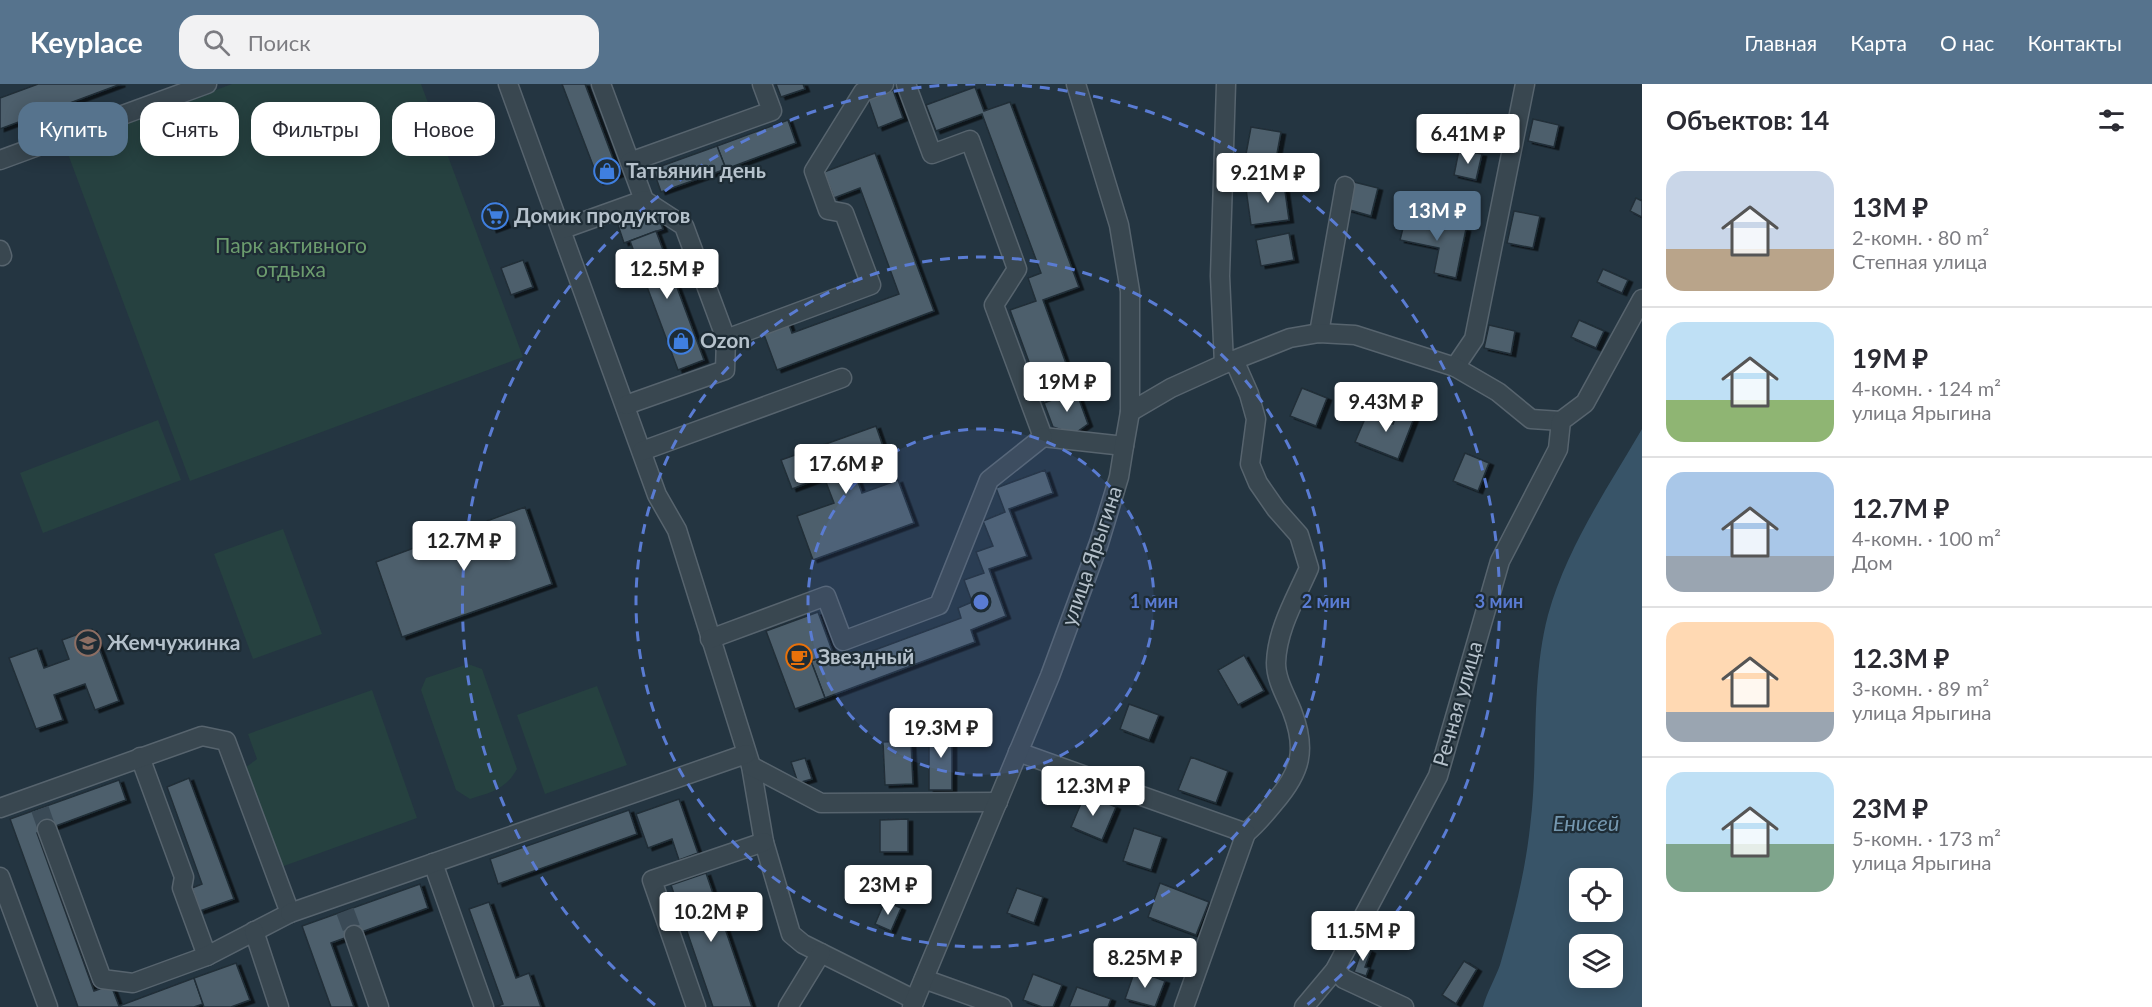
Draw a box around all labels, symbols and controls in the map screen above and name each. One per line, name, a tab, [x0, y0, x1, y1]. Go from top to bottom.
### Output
search box	[179, 15, 599, 69]
text: Keyplace	[30, 25, 143, 59]
icon: search	[200, 26, 233, 59]
text: Поиск	[248, 29, 311, 56]
text: Главная	[1744, 30, 1817, 55]
text: Карта	[1850, 30, 1907, 55]
text: О нас	[1940, 30, 1994, 55]
text: Контакты	[2027, 30, 2122, 55]
chip: Купить	[18, 102, 128, 156]
chip: Снять	[140, 102, 239, 156]
chip: Фильтры	[251, 102, 380, 156]
chip: Новое	[392, 102, 495, 156]
text: Объектов: 14	[1666, 104, 1829, 136]
icon: filters	[2095, 104, 2128, 137]
pin: 6.41M ₽	[1413, 114, 1523, 165]
text: 6.41M ₽	[1431, 121, 1505, 145]
pin: 9.21M ₽	[1213, 153, 1323, 204]
shop icon: Татьянин день	[592, 156, 622, 186]
place label: Татьянин день	[626, 157, 766, 182]
text: 9.21M ₽	[1231, 160, 1305, 184]
pin: 13M ₽	[1395, 191, 1479, 242]
text: 13M ₽	[1852, 191, 1928, 223]
icon: home	[1714, 195, 1786, 267]
text: 13M ₽	[1408, 198, 1466, 222]
supermarket icon: Домик продуктов	[480, 201, 510, 231]
place label: Домик продуктов	[514, 202, 690, 227]
text: 2-комн. · 80 m²	[1852, 225, 1989, 249]
park label: Парк активного отдыха	[215, 232, 367, 281]
pin: 12.5M ₽	[612, 249, 722, 300]
text: Степная улица	[1852, 249, 1987, 273]
text: 12.5M ₽	[630, 256, 704, 280]
shop icon: Ozon	[666, 326, 696, 356]
place label: Ozon	[700, 327, 750, 352]
text: 19M ₽	[1852, 342, 1928, 374]
icon: home	[1714, 346, 1786, 418]
pin: 19M ₽	[1025, 362, 1109, 413]
text: 19M ₽	[1038, 369, 1096, 393]
text: 4-комн. · 124 m²	[1852, 376, 2001, 400]
pin: 9.43M ₽	[1331, 382, 1441, 433]
text: 9.43M ₽	[1349, 389, 1423, 413]
text: улица Ярыгина	[1852, 400, 1992, 424]
pin: 17.6M ₽	[791, 444, 901, 495]
text: 17.6M ₽	[809, 451, 883, 475]
street label: улица Ярыгина	[1055, 482, 1126, 629]
text: 12.7M ₽	[1852, 492, 1949, 524]
icon: home	[1714, 496, 1786, 568]
pin: 12.7M ₽	[409, 521, 519, 572]
text: 4-комн. · 100 m²	[1852, 526, 2001, 550]
text: 12.7M ₽	[427, 528, 501, 552]
text: Дом	[1852, 550, 1893, 574]
text: 1 мин	[1130, 590, 1178, 612]
text: 2 мин	[1302, 590, 1350, 612]
text: 3 мин	[1475, 590, 1523, 612]
centre of rings	[971, 592, 991, 612]
school or university icon: Жемчужинка	[73, 628, 103, 658]
place label: Жемчужинка	[107, 629, 240, 654]
street label: Речная улица	[1427, 638, 1486, 769]
cafe icon: Звездный	[784, 642, 814, 672]
text: 12.3M ₽	[1852, 642, 1949, 674]
place label: Звездный	[818, 643, 914, 668]
icon: home	[1714, 646, 1786, 718]
text: 3-комн. · 89 m²	[1852, 676, 1989, 700]
text: улица Ярыгина	[1852, 700, 1992, 724]
pin: 19.3M ₽	[886, 708, 996, 759]
text: 19.3M ₽	[904, 715, 978, 739]
pin: 12.3M ₽	[1038, 766, 1148, 817]
text: 12.3M ₽	[1056, 773, 1130, 797]
text: 23M ₽	[1852, 792, 1928, 824]
icon: home	[1714, 796, 1786, 868]
water label: Енисей	[1553, 809, 1619, 836]
text: 5-комн. · 173 m²	[1852, 826, 2001, 850]
text: улица Ярыгина	[1852, 850, 1992, 874]
pin: 23M ₽	[846, 865, 930, 916]
map controls	[1569, 868, 1623, 988]
button: locate	[1569, 868, 1623, 922]
text: 23M ₽	[859, 872, 917, 896]
pin: 10.2M ₽	[656, 892, 766, 943]
text: 10.2M ₽	[674, 899, 748, 923]
pin: 11.5M ₽	[1308, 911, 1418, 962]
text: 11.5M ₽	[1326, 918, 1400, 942]
button: layers	[1569, 934, 1623, 988]
pin: 8.25M ₽	[1090, 938, 1200, 989]
text: 8.25M ₽	[1108, 945, 1182, 969]

